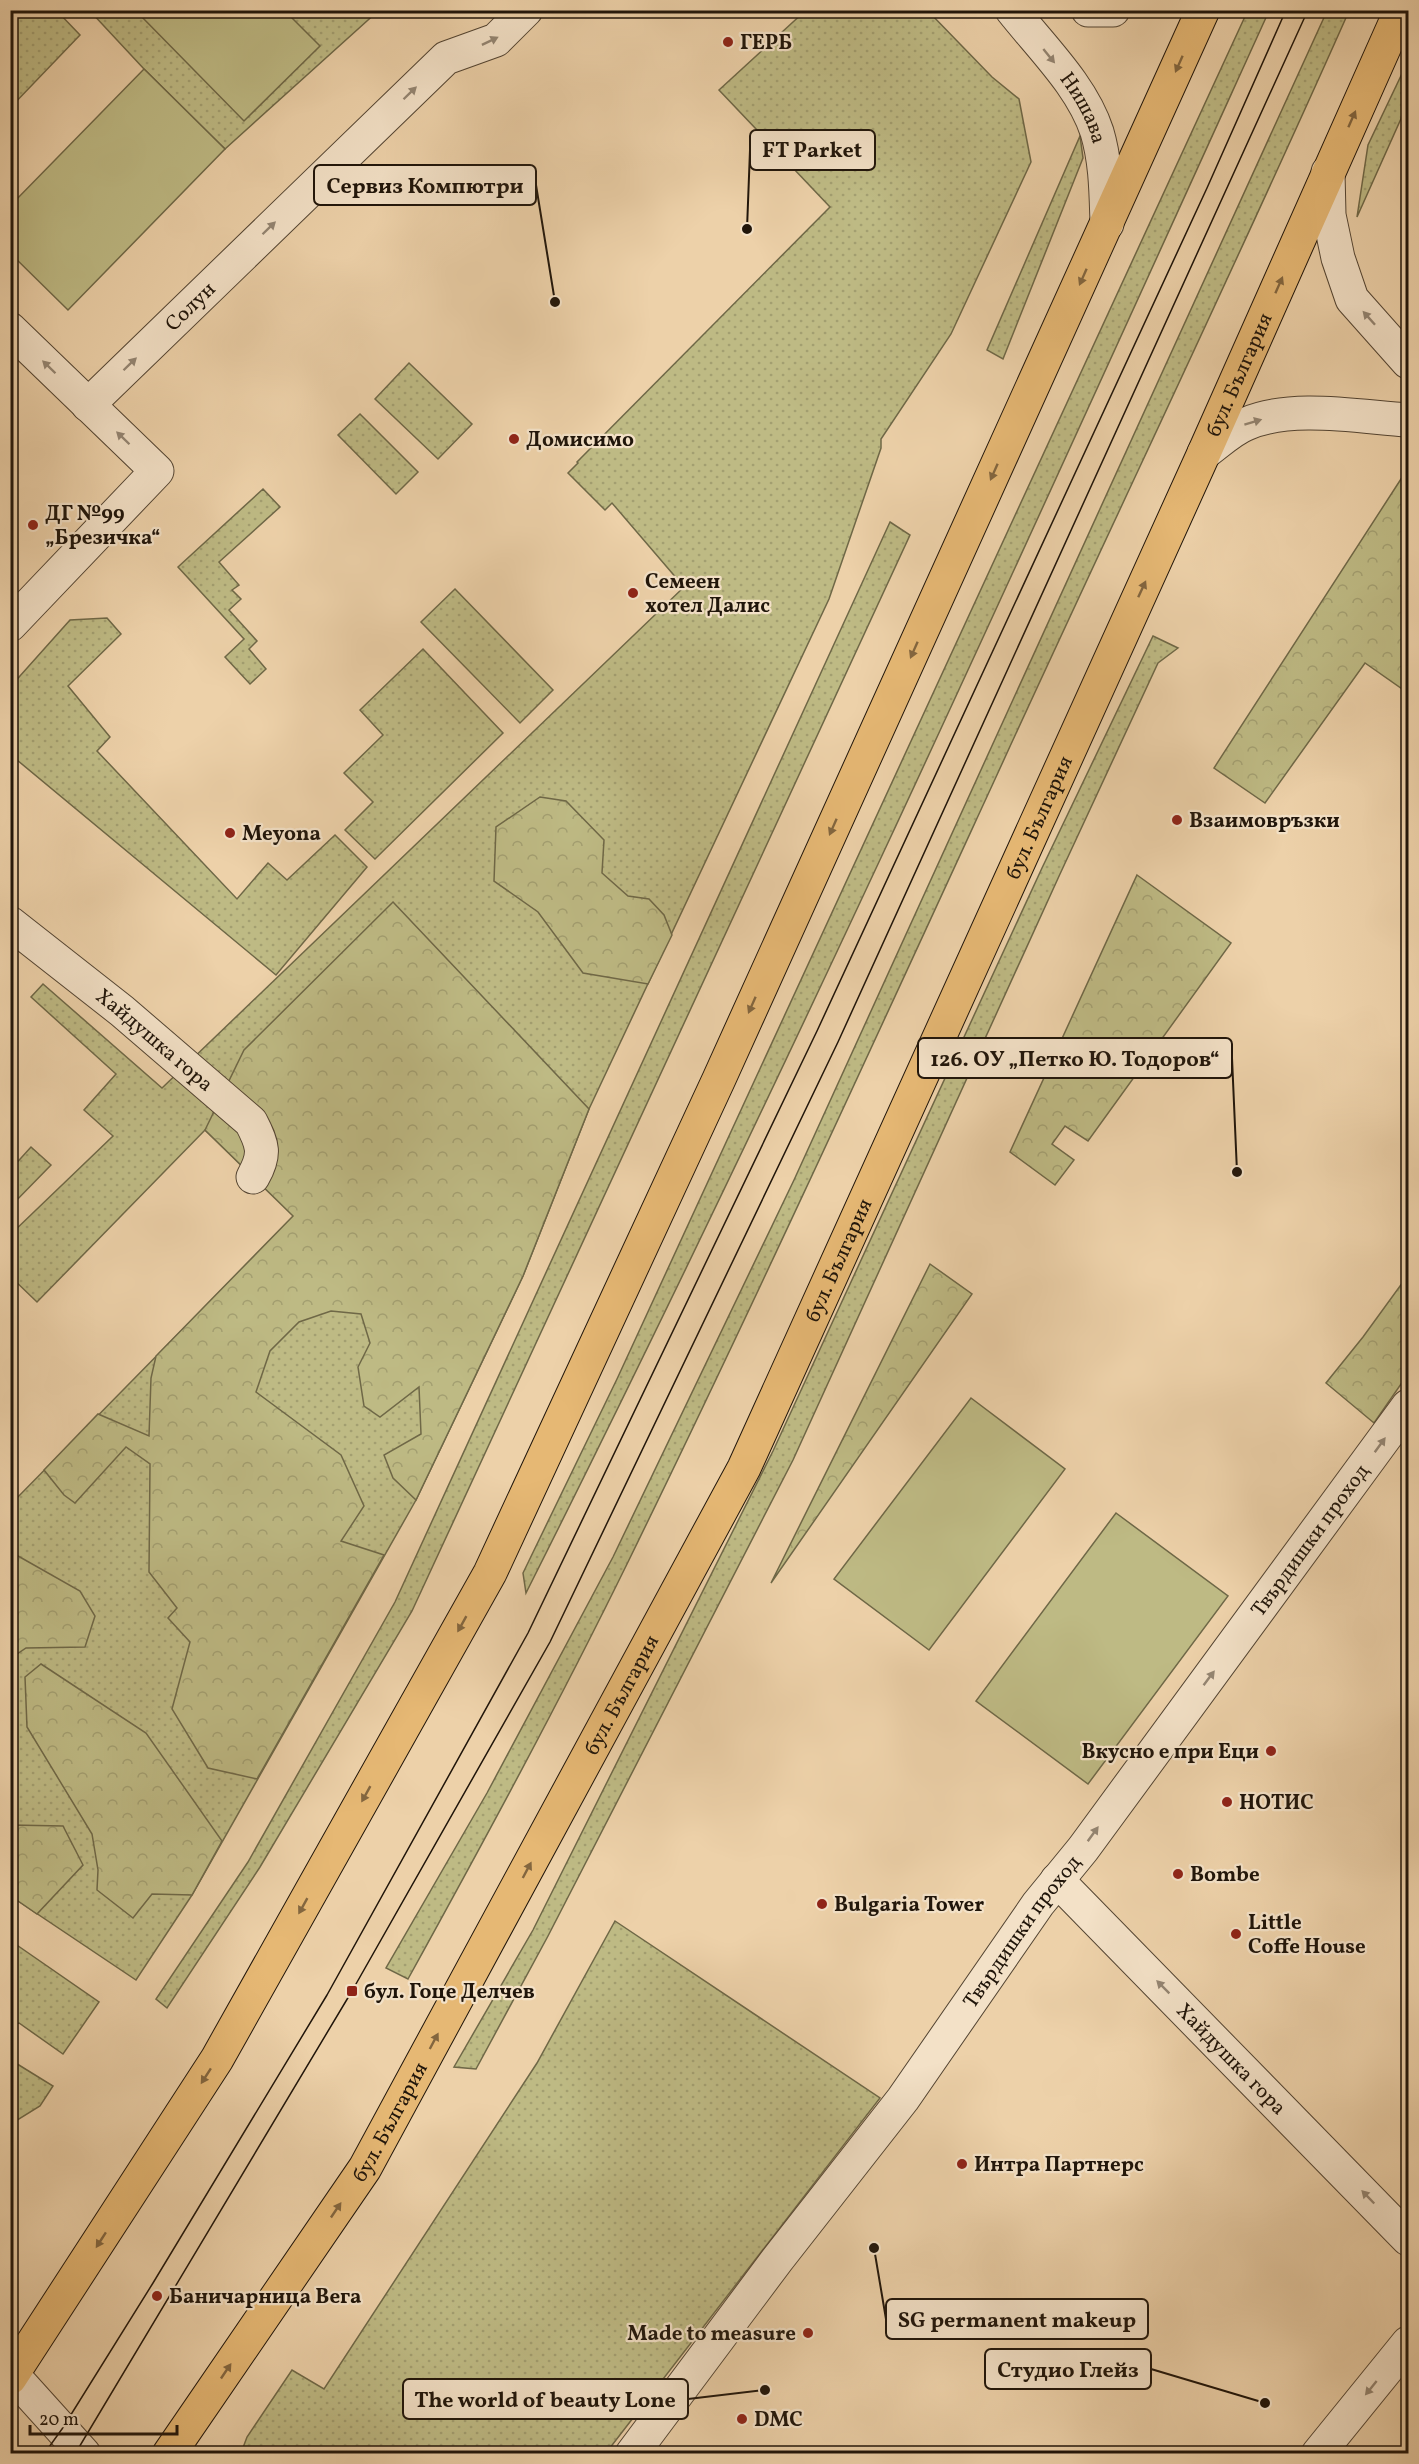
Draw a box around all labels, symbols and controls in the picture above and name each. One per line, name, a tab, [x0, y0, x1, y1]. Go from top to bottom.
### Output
place label: ГЕРБ	[740, 29, 792, 58]
marker: ГЕРБ	[721, 35, 735, 49]
one-way arrow	[481, 36, 499, 46]
one-way arrow	[1042, 48, 1055, 64]
one-way arrow	[1174, 55, 1183, 72]
street label: Нишава	[1052, 67, 1113, 147]
one-way arrow	[402, 86, 416, 100]
one-way arrow	[1348, 111, 1357, 128]
callout: FT Parket	[750, 130, 875, 170]
text: FT Parket	[762, 136, 862, 167]
callout: Сервиз Компютри	[314, 165, 536, 205]
text: Сервиз Компютри	[326, 172, 524, 203]
one-way arrow	[262, 221, 277, 235]
one-way arrow	[1078, 269, 1087, 286]
street label: Солун	[159, 276, 223, 339]
one-way arrow	[1274, 276, 1283, 293]
street label: бул. България	[1200, 308, 1281, 442]
one-way arrow	[1362, 311, 1376, 326]
one-way arrow	[123, 358, 137, 372]
one-way arrow	[42, 360, 57, 374]
one-way arrow	[1244, 417, 1262, 426]
place label: Домисимо	[526, 426, 634, 455]
one-way arrow	[116, 432, 130, 446]
marker: Домисимо	[507, 432, 521, 446]
one-way arrow	[990, 464, 999, 481]
place label: ДГ №99 „Брезичка“	[45, 500, 161, 553]
marker: ДГ №99 „Брезичка“	[26, 518, 40, 532]
place label: Семеен хотел Далис	[645, 568, 770, 621]
one-way arrow	[1137, 580, 1147, 598]
marker: Семеен хотел Далис	[626, 586, 640, 600]
one-way arrow	[909, 641, 918, 658]
street label: бул. България	[1000, 752, 1081, 885]
place label: Взаимовръзки	[1189, 807, 1340, 836]
marker: Взаимовръзки	[1170, 813, 1184, 827]
one-way arrow	[828, 819, 838, 837]
place label: Meyona	[242, 820, 321, 849]
marker: Meyona	[223, 826, 237, 840]
street label: Хайдушка гора	[89, 982, 219, 1099]
one-way arrow	[748, 996, 757, 1013]
callout: 126. ОУ „Петко Ю. Тодоров“	[918, 1038, 1232, 1078]
text: 126. ОУ „Петко Ю. Тодоров“	[930, 1045, 1220, 1076]
street label: бул. България	[799, 1194, 880, 1327]
one-way arrow	[1374, 1438, 1386, 1454]
street label: Твърдишки проход	[1245, 1458, 1377, 1623]
one-way arrow	[457, 1615, 467, 1632]
street label: бул. България	[578, 1630, 667, 1761]
one-way arrow	[1203, 1670, 1215, 1685]
place label: Вкусно е при Еци	[1081, 1738, 1259, 1767]
marker: Вкусно е при Еци	[1264, 1744, 1278, 1758]
one-way arrow	[361, 1785, 371, 1802]
place label: НОТИС	[1239, 1789, 1314, 1818]
marker: НОТИС	[1220, 1795, 1234, 1809]
one-way arrow	[1087, 1827, 1099, 1842]
street label: Твърдишки проход	[957, 1849, 1088, 2015]
one-way arrow	[522, 1861, 532, 1878]
place label: Bombe	[1190, 1861, 1260, 1890]
marker: Bombe	[1171, 1867, 1185, 1881]
place label: Bulgaria Tower	[834, 1891, 984, 1920]
marker: Bulgaria Tower	[815, 1897, 829, 1911]
one-way arrow	[297, 1898, 308, 1914]
place label: Little Coffe House	[1248, 1909, 1366, 1962]
marker: Little Coffe House	[1229, 1927, 1243, 1941]
place label: бул. Гоце Делчев	[364, 1978, 535, 2007]
one-way arrow	[1156, 1981, 1170, 1995]
marker: бул. Гоце Делчев	[345, 1984, 359, 1998]
street label: Хайдушка гора	[1169, 1997, 1292, 2122]
one-way arrow	[429, 2032, 439, 2049]
street label: бул. България	[346, 2057, 436, 2189]
one-way arrow	[201, 2068, 212, 2084]
place label: Интра Партнерс	[974, 2151, 1144, 2180]
marker: Интра Партнерс	[955, 2157, 969, 2171]
one-way arrow	[1361, 2190, 1375, 2205]
one-way arrow	[331, 2202, 342, 2218]
one-way arrow	[96, 2232, 107, 2248]
place label: Баничарница Вега	[169, 2283, 362, 2312]
marker: Баничарница Вега	[150, 2289, 164, 2303]
callout: SG permanent makeup	[886, 2299, 1148, 2339]
text: SG permanent makeup	[898, 2306, 1136, 2337]
place label: Made to measure	[627, 2320, 796, 2349]
marker: Made to measure	[801, 2326, 815, 2340]
callout: Студио Глейз	[985, 2349, 1151, 2389]
text: Студио Глейз	[997, 2356, 1139, 2387]
one-way arrow	[220, 2363, 232, 2379]
callout: The world of beauty Lone	[403, 2379, 688, 2419]
one-way arrow	[1366, 2381, 1378, 2396]
text: The world of beauty Lone	[414, 2386, 676, 2417]
scale bar	[30, 2398, 177, 2436]
place label: DMC	[754, 2406, 803, 2435]
text: 20 m	[39, 2408, 79, 2433]
marker: DMC	[735, 2412, 749, 2426]

